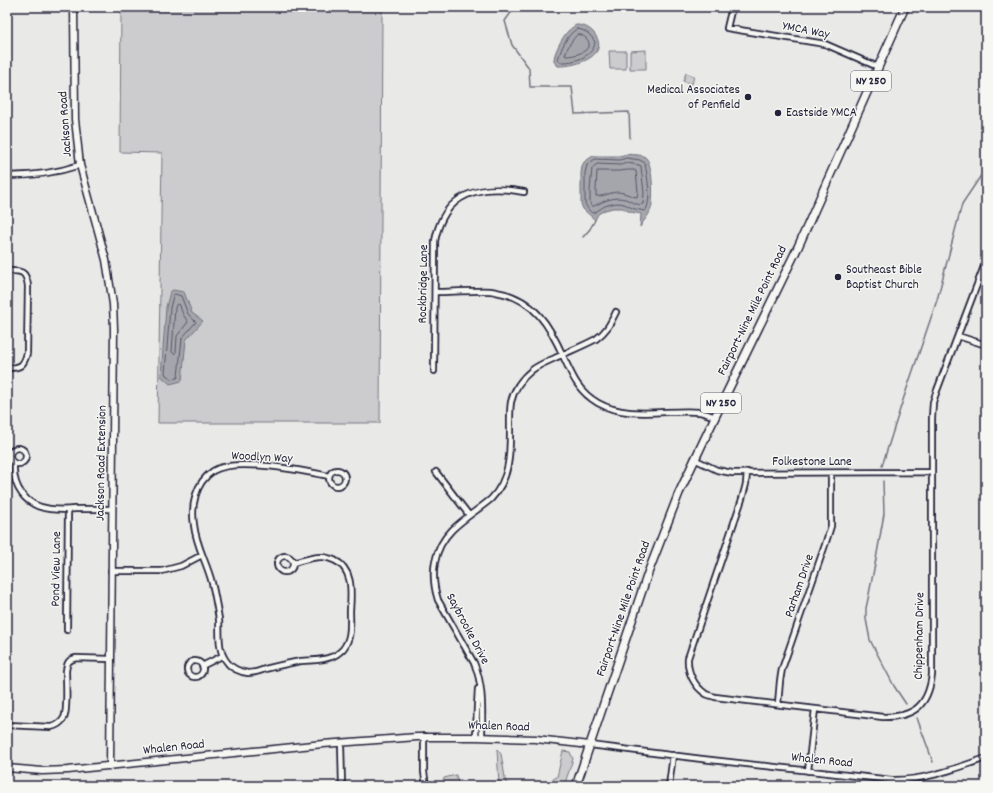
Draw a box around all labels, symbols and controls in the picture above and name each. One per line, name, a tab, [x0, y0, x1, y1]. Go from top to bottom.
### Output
street label: YMCA Way	[781, 17, 832, 45]
road number: NY 250	[851, 71, 891, 91]
place label: Medical Associates of Penfield	[647, 81, 740, 115]
street label: Jackson Road	[54, 90, 78, 158]
marker: Medical Associates of Penfield	[743, 92, 753, 102]
place label: Eastside YMCA	[786, 104, 857, 123]
marker: Eastside YMCA	[773, 108, 783, 118]
street label: Fairport-Nine Mile Point Road	[713, 243, 793, 379]
street label: Rockbridge Lane	[414, 244, 434, 324]
place label: Southeast Bible Baptist Church	[846, 261, 922, 295]
marker: Southeast Bible Baptist Church	[833, 272, 843, 282]
road number: NY 250	[701, 393, 741, 413]
street label: Jackson Road Extension	[91, 405, 113, 521]
street label: Woodlyn Way	[231, 447, 294, 469]
street label: Folkestone Lane	[772, 453, 852, 472]
street label: Pond View Lane	[47, 531, 67, 607]
street label: Fairport-Nine Mile Point Road	[592, 539, 656, 679]
street label: Parham Drive	[780, 552, 820, 620]
street label: Saybrooke Drive	[440, 590, 494, 668]
street label: Chippenham Drive	[910, 592, 930, 680]
street label: Whalen Road	[468, 716, 530, 738]
street label: Whalen Road	[142, 735, 206, 761]
street label: Whalen Road	[790, 748, 854, 774]

